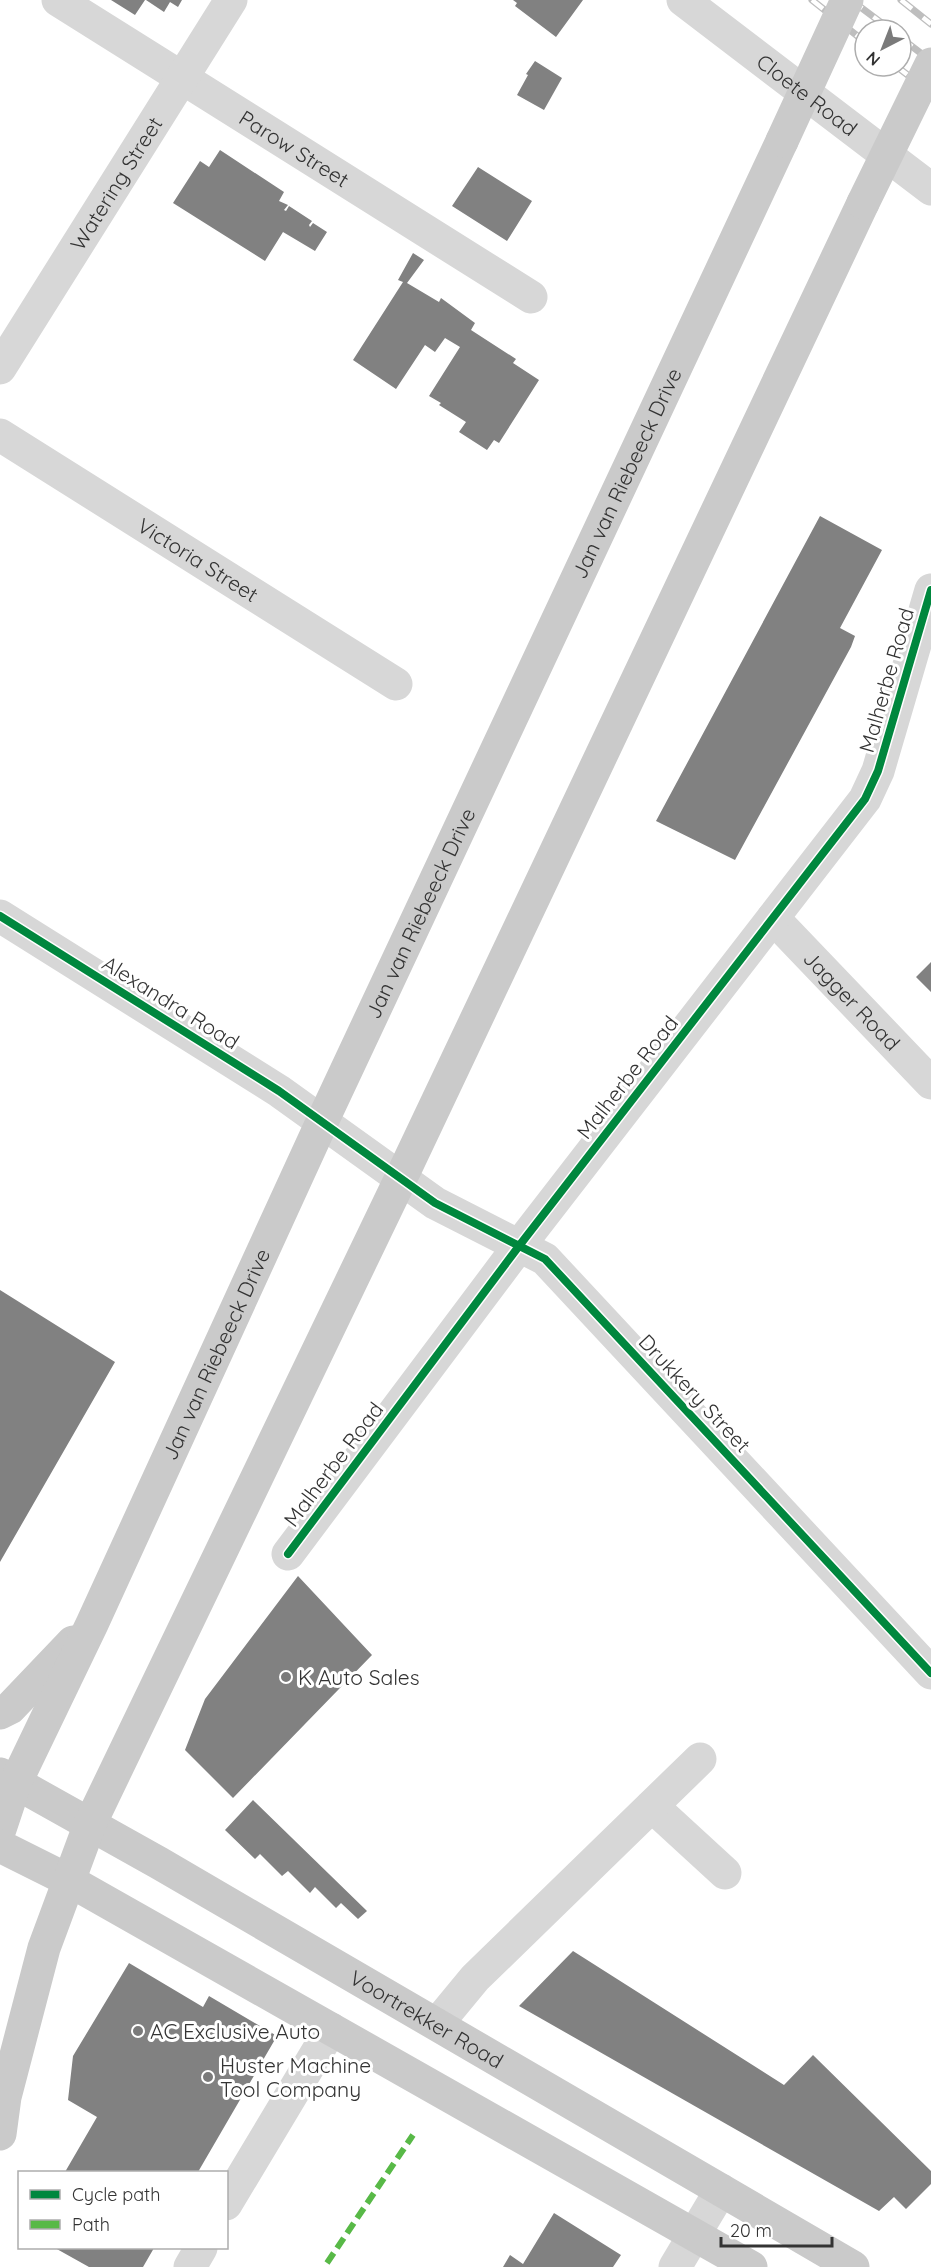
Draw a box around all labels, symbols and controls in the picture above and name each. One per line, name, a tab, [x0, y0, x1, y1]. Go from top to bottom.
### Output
north arrow	[853, 18, 913, 78]
street label: Cloete Road	[752, 48, 863, 141]
text: N	[862, 48, 884, 71]
street label: Parow Street	[235, 104, 354, 192]
street label: Watering Street	[64, 112, 168, 255]
street label: Jan van Riebeeck Drive	[566, 363, 687, 583]
street label: Victoria Street	[133, 512, 263, 607]
street label: Malherbe Road	[853, 605, 919, 755]
street label: Jan van Riebeeck Drive	[359, 804, 481, 1023]
street label: Jagger Road	[798, 945, 906, 1056]
street label: Alexandra Road	[98, 950, 244, 1054]
street label: Malherbe Road	[571, 1010, 683, 1144]
street label: Jan van Riebeeck Drive	[156, 1244, 275, 1464]
street label: Drukkery Street	[634, 1329, 756, 1457]
street label: Malherbe Road	[278, 1397, 388, 1531]
place label: K Auto Sales	[298, 1664, 420, 1690]
marker: K Auto Sales	[279, 1670, 293, 1684]
street label: Voortrekker Road	[345, 1964, 508, 2074]
place label: AC Exclusive Auto	[150, 2018, 320, 2044]
marker: AC Exclusive Auto	[131, 2024, 145, 2038]
place label: Huster Machine Tool Company	[220, 2052, 371, 2102]
marker: Huster Machine Tool Company	[201, 2070, 215, 2084]
legend	[18, 2171, 228, 2249]
text: Cycle path	[72, 2183, 160, 2206]
scale bar	[721, 2210, 832, 2248]
text: Path	[72, 2213, 110, 2236]
text: 20 m	[730, 2219, 772, 2242]

